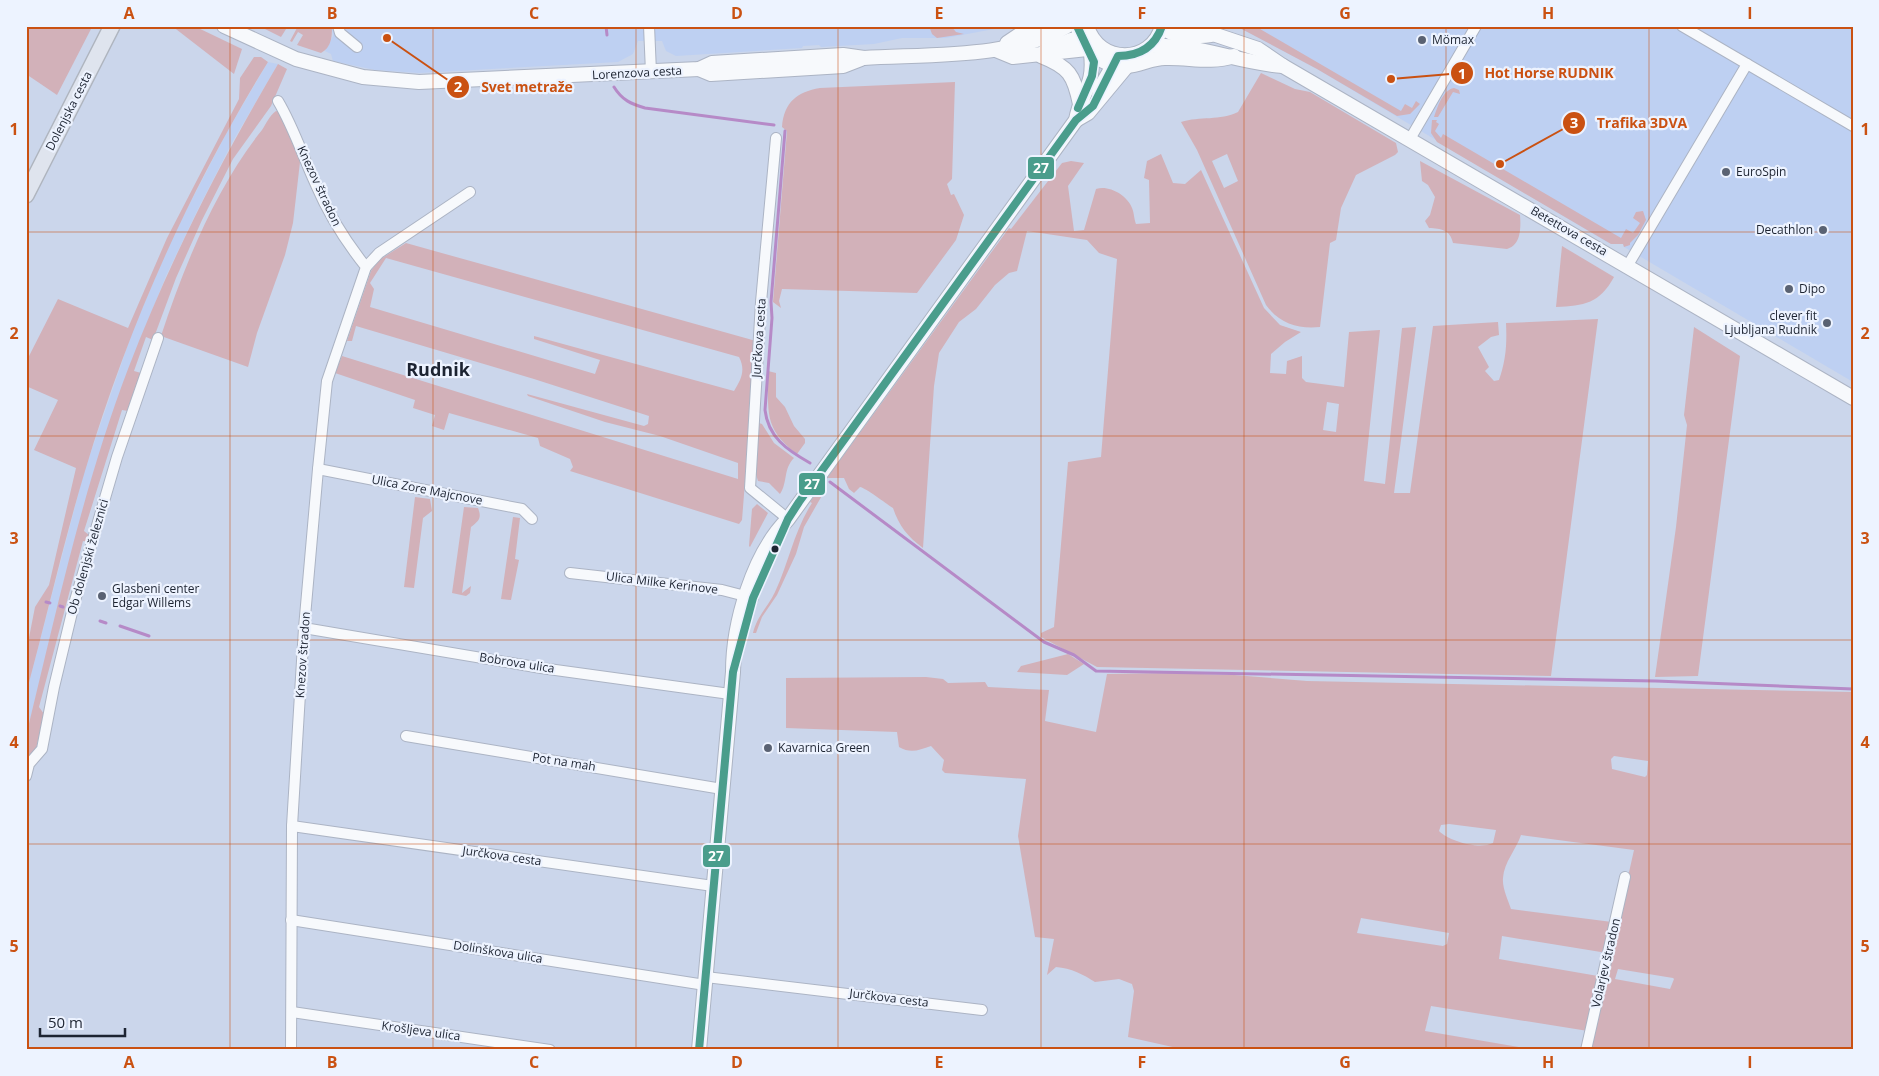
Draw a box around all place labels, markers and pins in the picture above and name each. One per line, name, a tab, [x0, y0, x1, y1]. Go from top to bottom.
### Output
place label: Mömax	[1432, 31, 1475, 48]
marker: Mömax	[1416, 34, 1428, 46]
callout: Hot Horse RUDNIK	[1450, 59, 1624, 88]
callout: Svet metraže	[446, 73, 583, 102]
callout: Trafika 3DVA	[1562, 108, 1697, 137]
place label: EuroSpin	[1736, 163, 1786, 180]
marker: EuroSpin	[1720, 166, 1732, 178]
place label: Decathlon	[1756, 221, 1813, 238]
marker: Decathlon	[1817, 224, 1829, 236]
place label: Dipo	[1799, 280, 1825, 297]
marker: Dipo	[1783, 283, 1795, 295]
place label: clever fit Ljubljana Rudnik	[1724, 307, 1818, 338]
marker: clever fit Ljubljana Rudnik	[1821, 317, 1833, 329]
unlabelled marker	[770, 544, 780, 554]
place label: Glasbeni center Edgar Willems	[112, 580, 200, 611]
marker: Glasbeni center Edgar Willems	[96, 590, 108, 602]
place label: Kavarnica Green	[778, 739, 870, 756]
marker: Kavarnica Green	[762, 742, 774, 754]

